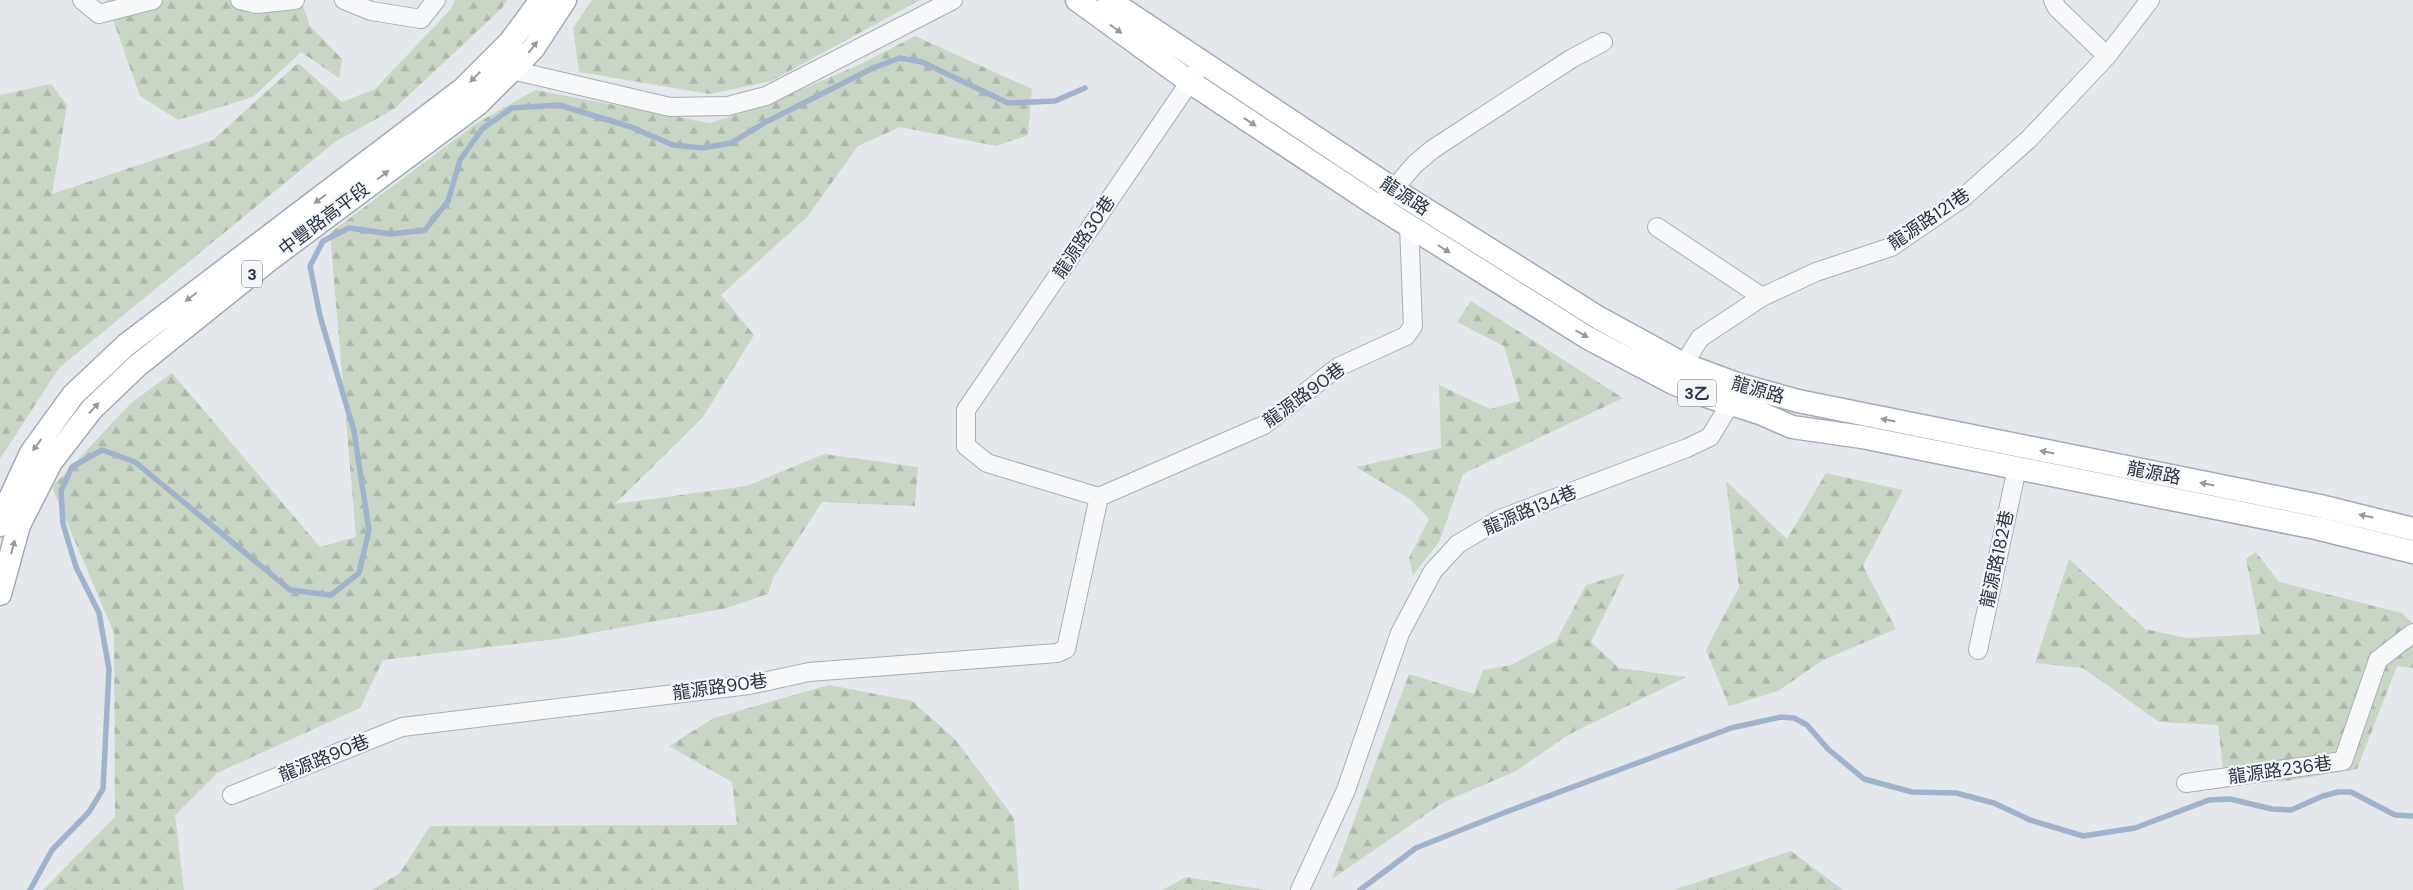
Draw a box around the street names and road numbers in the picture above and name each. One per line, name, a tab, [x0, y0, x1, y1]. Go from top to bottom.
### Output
street label: 龍源路	[1376, 171, 1434, 221]
street label: 中豐路高平段	[274, 177, 374, 261]
street label: 龍源路121巷	[1883, 183, 1975, 255]
street label: 龍源路30巷	[1048, 191, 1120, 283]
road number: 3	[242, 260, 262, 288]
street label: 龍源路90巷	[1258, 357, 1350, 433]
street label: 龍源路	[1729, 371, 1787, 409]
road number: 3乙	[1678, 379, 1716, 406]
street label: 龍源路	[2125, 456, 2183, 490]
street label: 龍源路134巷	[1480, 480, 1580, 540]
street label: 龍源路182巷	[1975, 508, 2019, 610]
street label: 龍源路90巷	[671, 668, 769, 706]
street label: 龍源路90巷	[275, 729, 373, 787]
street label: 龍源路236巷	[2227, 751, 2333, 789]

